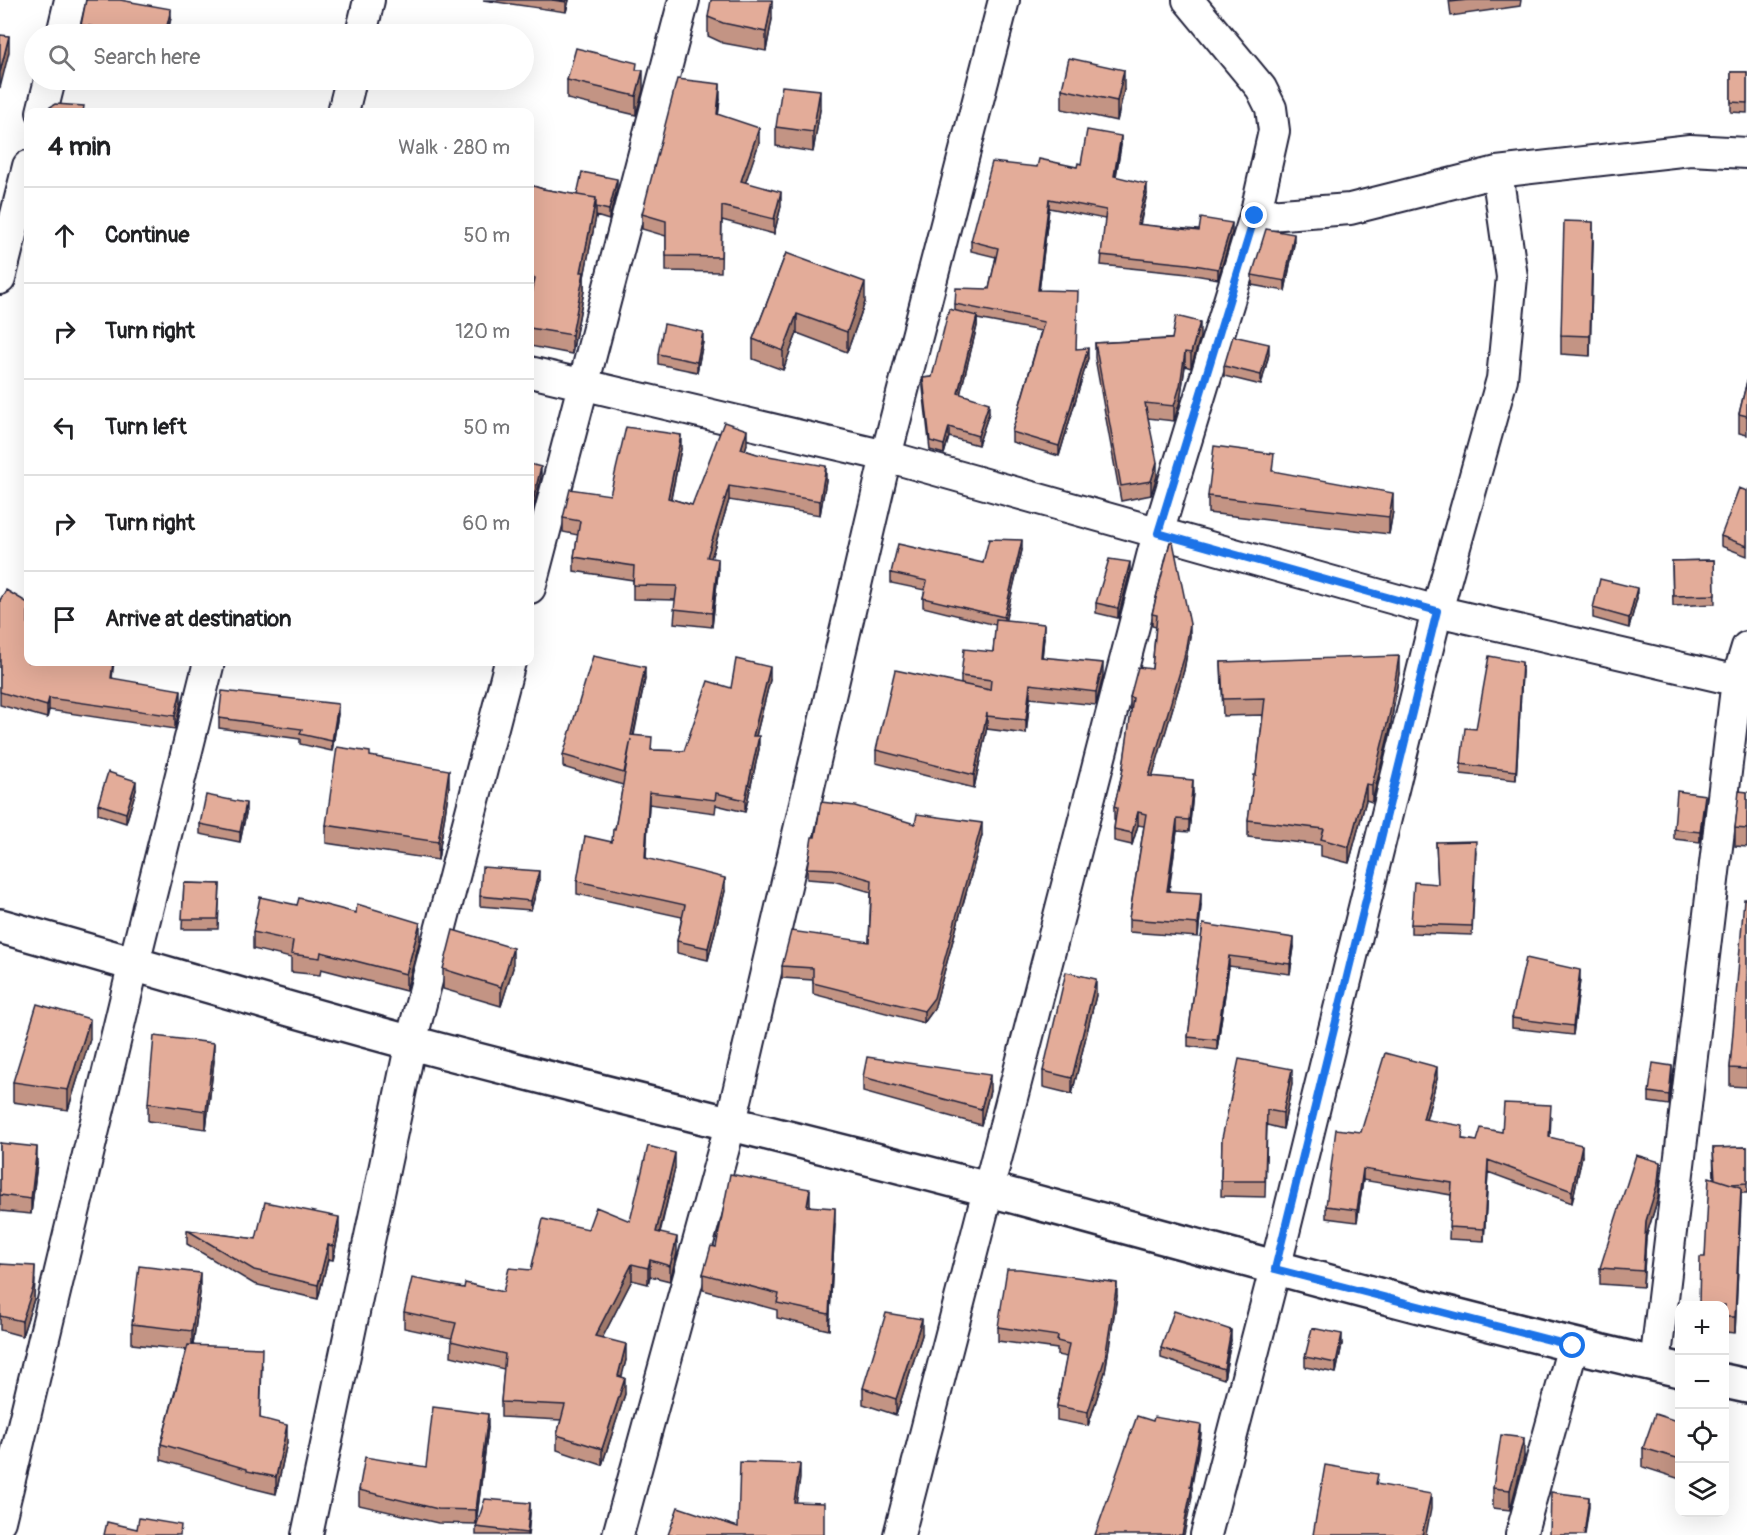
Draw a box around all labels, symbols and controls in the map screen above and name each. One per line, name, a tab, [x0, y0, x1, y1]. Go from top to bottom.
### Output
search box	[24, 24, 534, 90]
icon: search	[45, 41, 78, 74]
text: Search here	[93, 43, 200, 71]
text: 4 min	[48, 131, 111, 163]
text: Walk · 280 m	[398, 135, 510, 160]
route end	[1241, 202, 1267, 228]
icon: ahead	[48, 219, 81, 252]
text: Continue	[105, 221, 189, 249]
text: 50 m	[463, 223, 510, 248]
icon: right	[48, 315, 81, 348]
text: Turn right	[105, 317, 195, 345]
text: 120 m	[455, 319, 510, 344]
icon: left	[48, 411, 81, 444]
text: Turn left	[105, 413, 187, 441]
text: 50 m	[463, 415, 510, 440]
icon: right	[48, 507, 81, 540]
text: Turn right	[105, 509, 195, 537]
text: 60 m	[463, 511, 510, 536]
icon: arrive	[48, 603, 81, 636]
text: Arrive at destination	[105, 605, 291, 633]
map controls	[1675, 1301, 1729, 1517]
button: +	[1675, 1301, 1729, 1355]
route start	[1559, 1332, 1585, 1358]
button: −	[1675, 1355, 1729, 1409]
button: locate	[1675, 1409, 1729, 1463]
button: layers	[1675, 1463, 1729, 1517]

